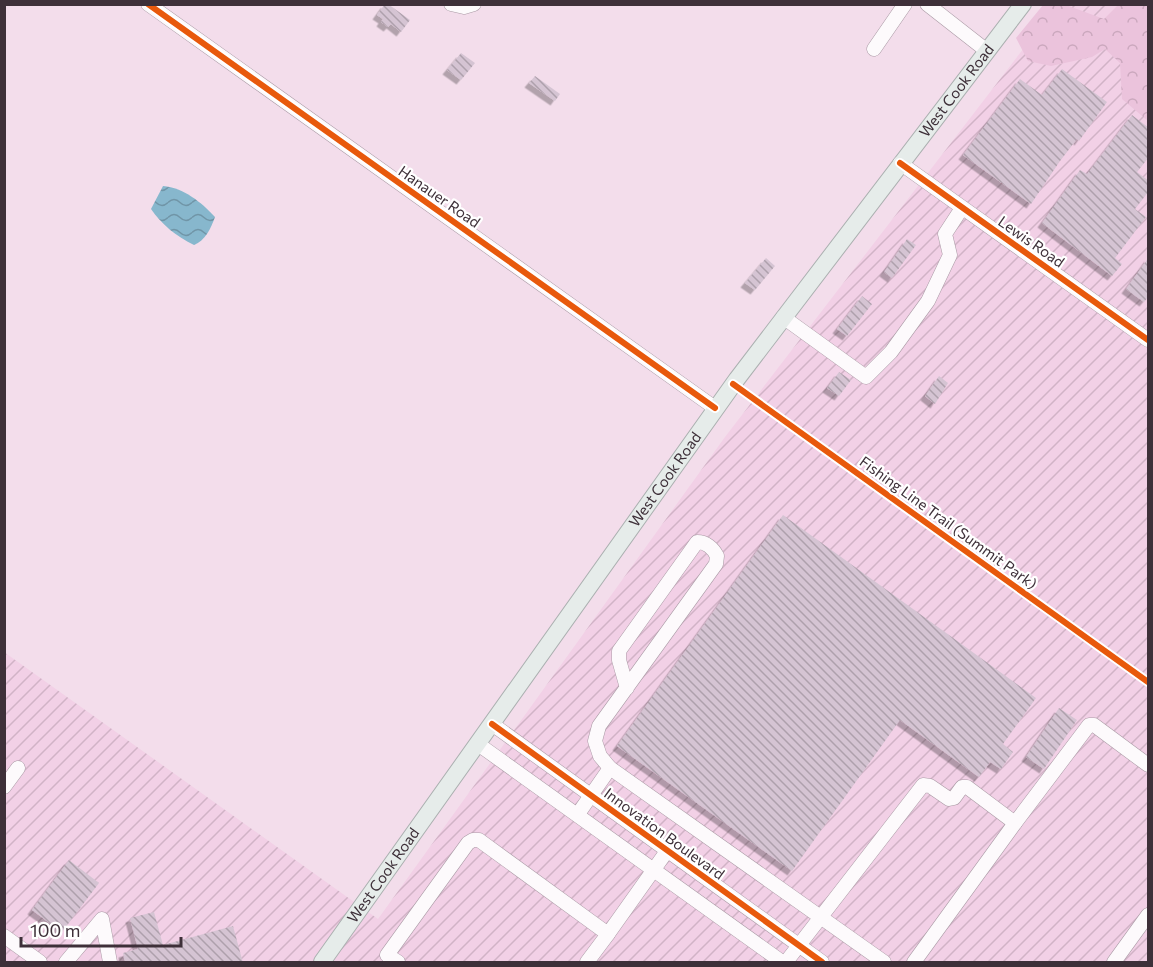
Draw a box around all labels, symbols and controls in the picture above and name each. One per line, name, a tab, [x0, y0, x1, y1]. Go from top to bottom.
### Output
street label: West Cook Road	[915, 40, 997, 140]
street label: Hanauer Road	[395, 161, 484, 231]
street label: Lewis Road	[995, 212, 1068, 271]
street label: West Cook Road	[625, 428, 704, 530]
street label: Fishing Line Trail (Summit Park)	[856, 452, 1041, 593]
street label: Innovation Boulevard	[601, 784, 728, 883]
street label: West Cook Road	[343, 824, 423, 926]
scale bar	[21, 910, 182, 948]
text: 100 m	[30, 919, 80, 941]

